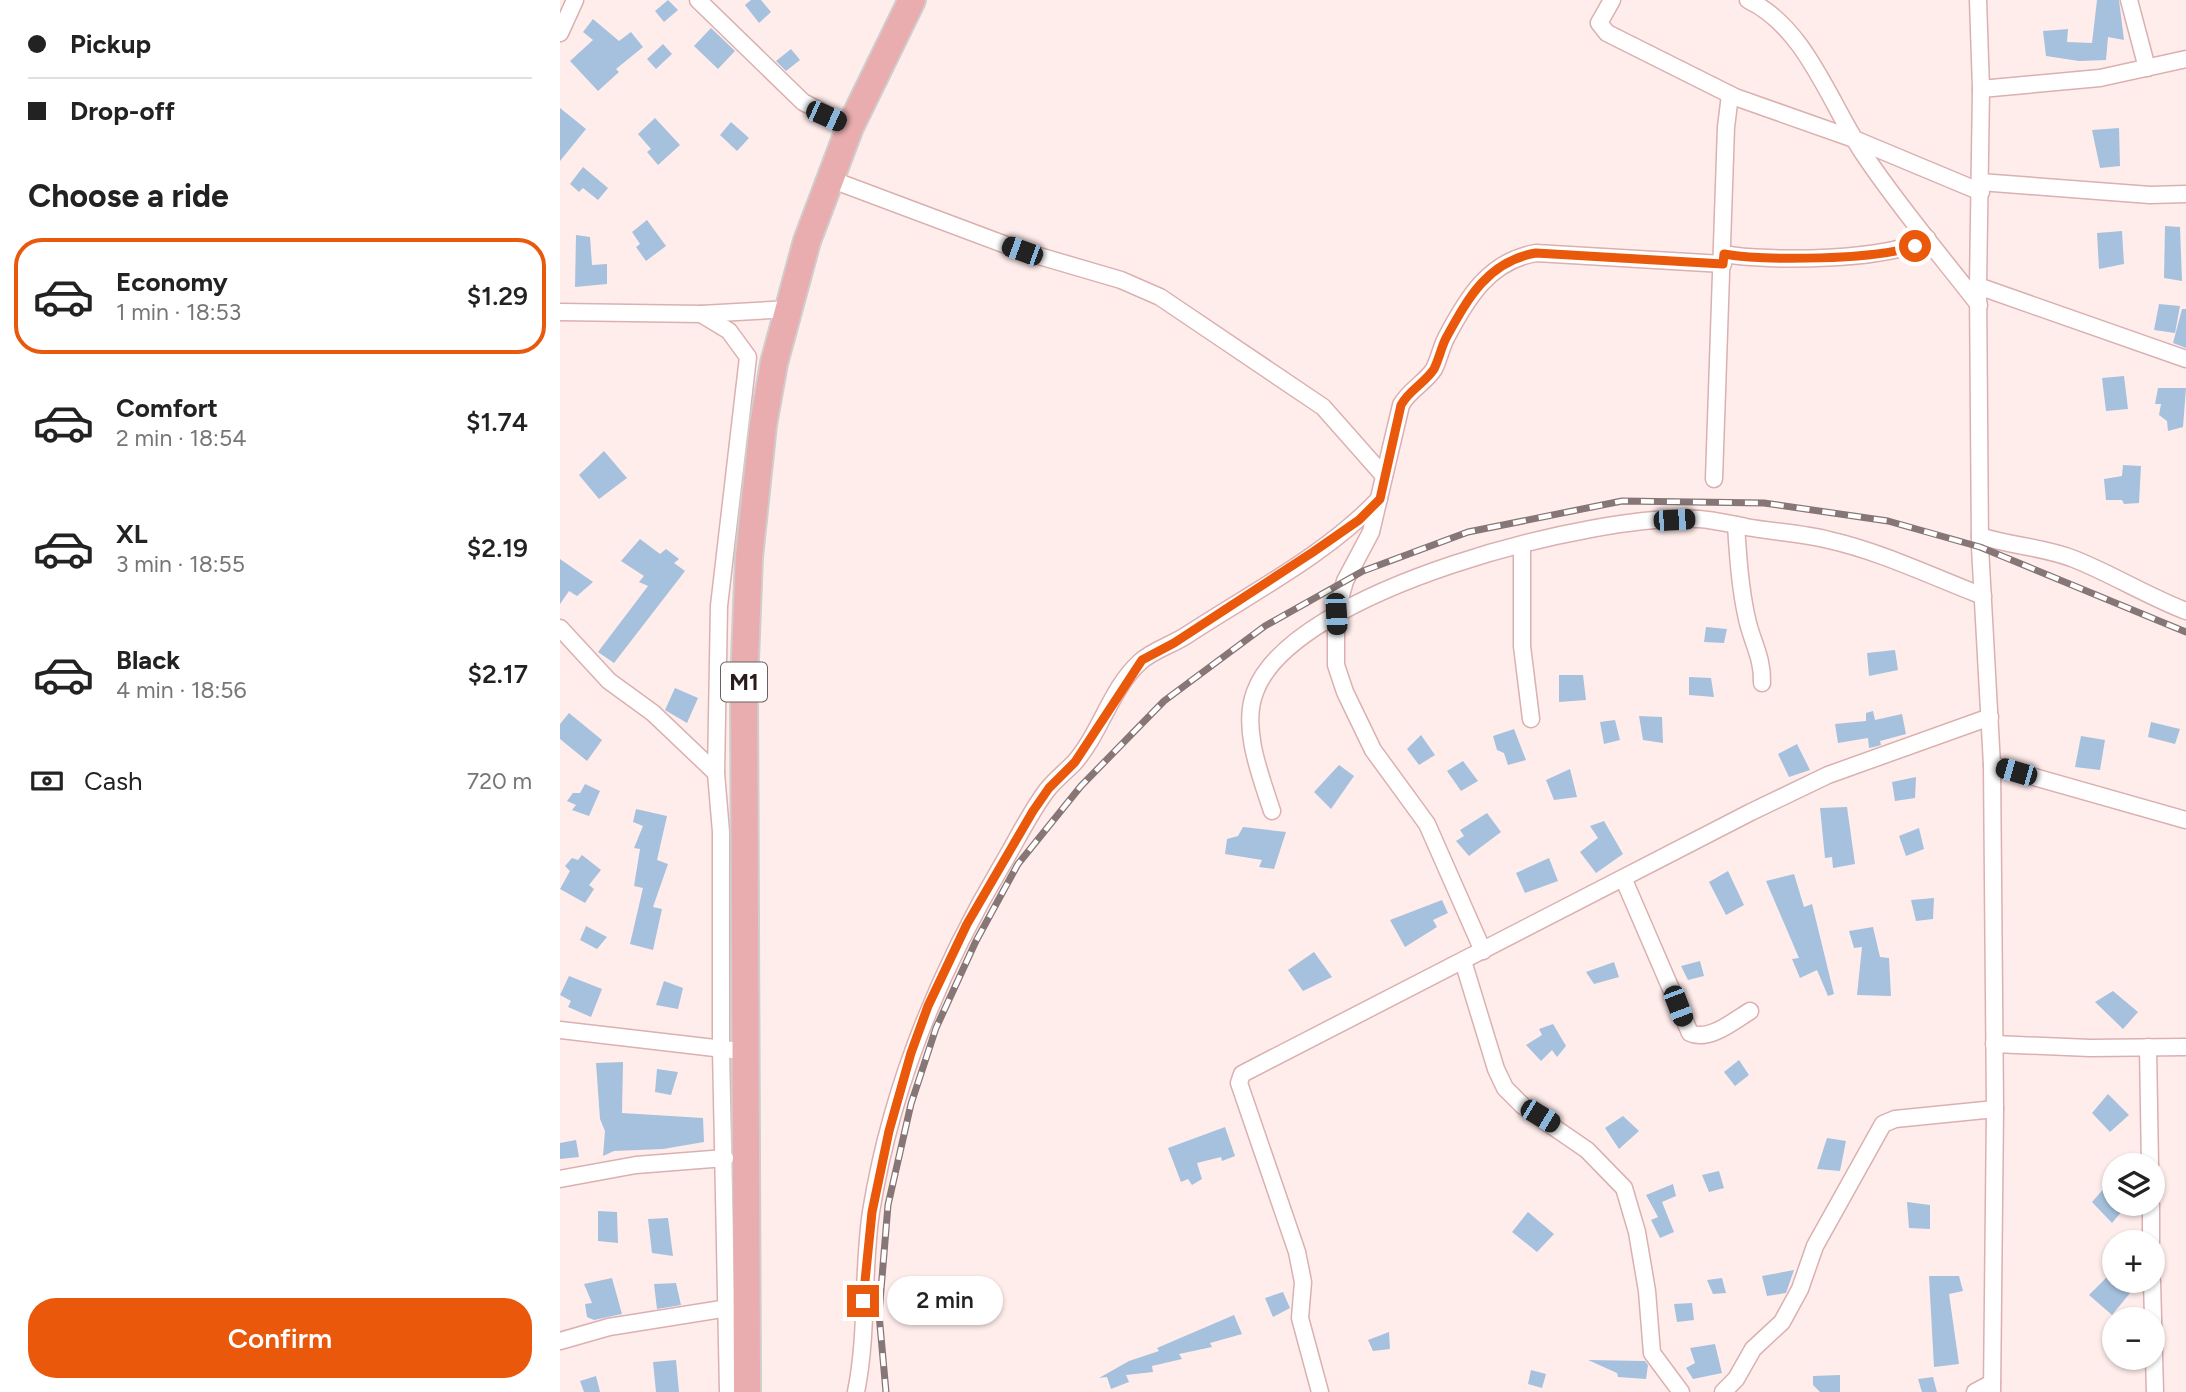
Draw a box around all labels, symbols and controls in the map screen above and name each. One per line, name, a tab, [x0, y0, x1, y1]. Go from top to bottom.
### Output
text: Pickup	[70, 28, 151, 60]
text: Drop-off	[70, 95, 175, 127]
car	[803, 98, 850, 134]
text: Choose a ride	[28, 177, 229, 215]
route start	[1899, 230, 1931, 262]
car	[999, 234, 1046, 268]
icon: car	[32, 265, 95, 328]
text: Economy	[116, 266, 228, 298]
text: $1.29	[467, 280, 528, 312]
text: 1 min · 18:53	[116, 298, 241, 326]
icon: car	[32, 391, 95, 454]
text: Comfort	[116, 392, 218, 424]
text: $1.74	[466, 406, 528, 438]
text: 2 min · 18:54	[116, 424, 246, 452]
car	[1653, 508, 1696, 532]
icon: car	[32, 517, 95, 580]
text: XL	[116, 518, 148, 550]
text: $2.19	[467, 532, 528, 564]
text: 3 min · 18:55	[116, 550, 245, 578]
car	[1325, 592, 1348, 636]
icon: car	[32, 643, 95, 706]
text: Black	[116, 644, 180, 676]
text: $2.17	[467, 658, 528, 690]
road number: M1	[721, 662, 767, 702]
text: 4 min · 18:56	[116, 676, 247, 704]
car	[1993, 756, 2040, 788]
icon: cash	[28, 762, 66, 800]
text: Cash	[84, 765, 143, 797]
text: 720 m	[467, 767, 532, 795]
car	[1661, 983, 1696, 1029]
car	[1517, 1096, 1564, 1136]
map controls	[2102, 1153, 2165, 1370]
button: layers	[2102, 1153, 2165, 1216]
button: +	[2102, 1230, 2165, 1293]
callout: 2 min	[888, 1276, 1003, 1326]
route end	[847, 1285, 879, 1317]
text: 2 min	[916, 1286, 974, 1314]
button: Confirm	[28, 1298, 532, 1378]
button: −	[2102, 1307, 2165, 1370]

